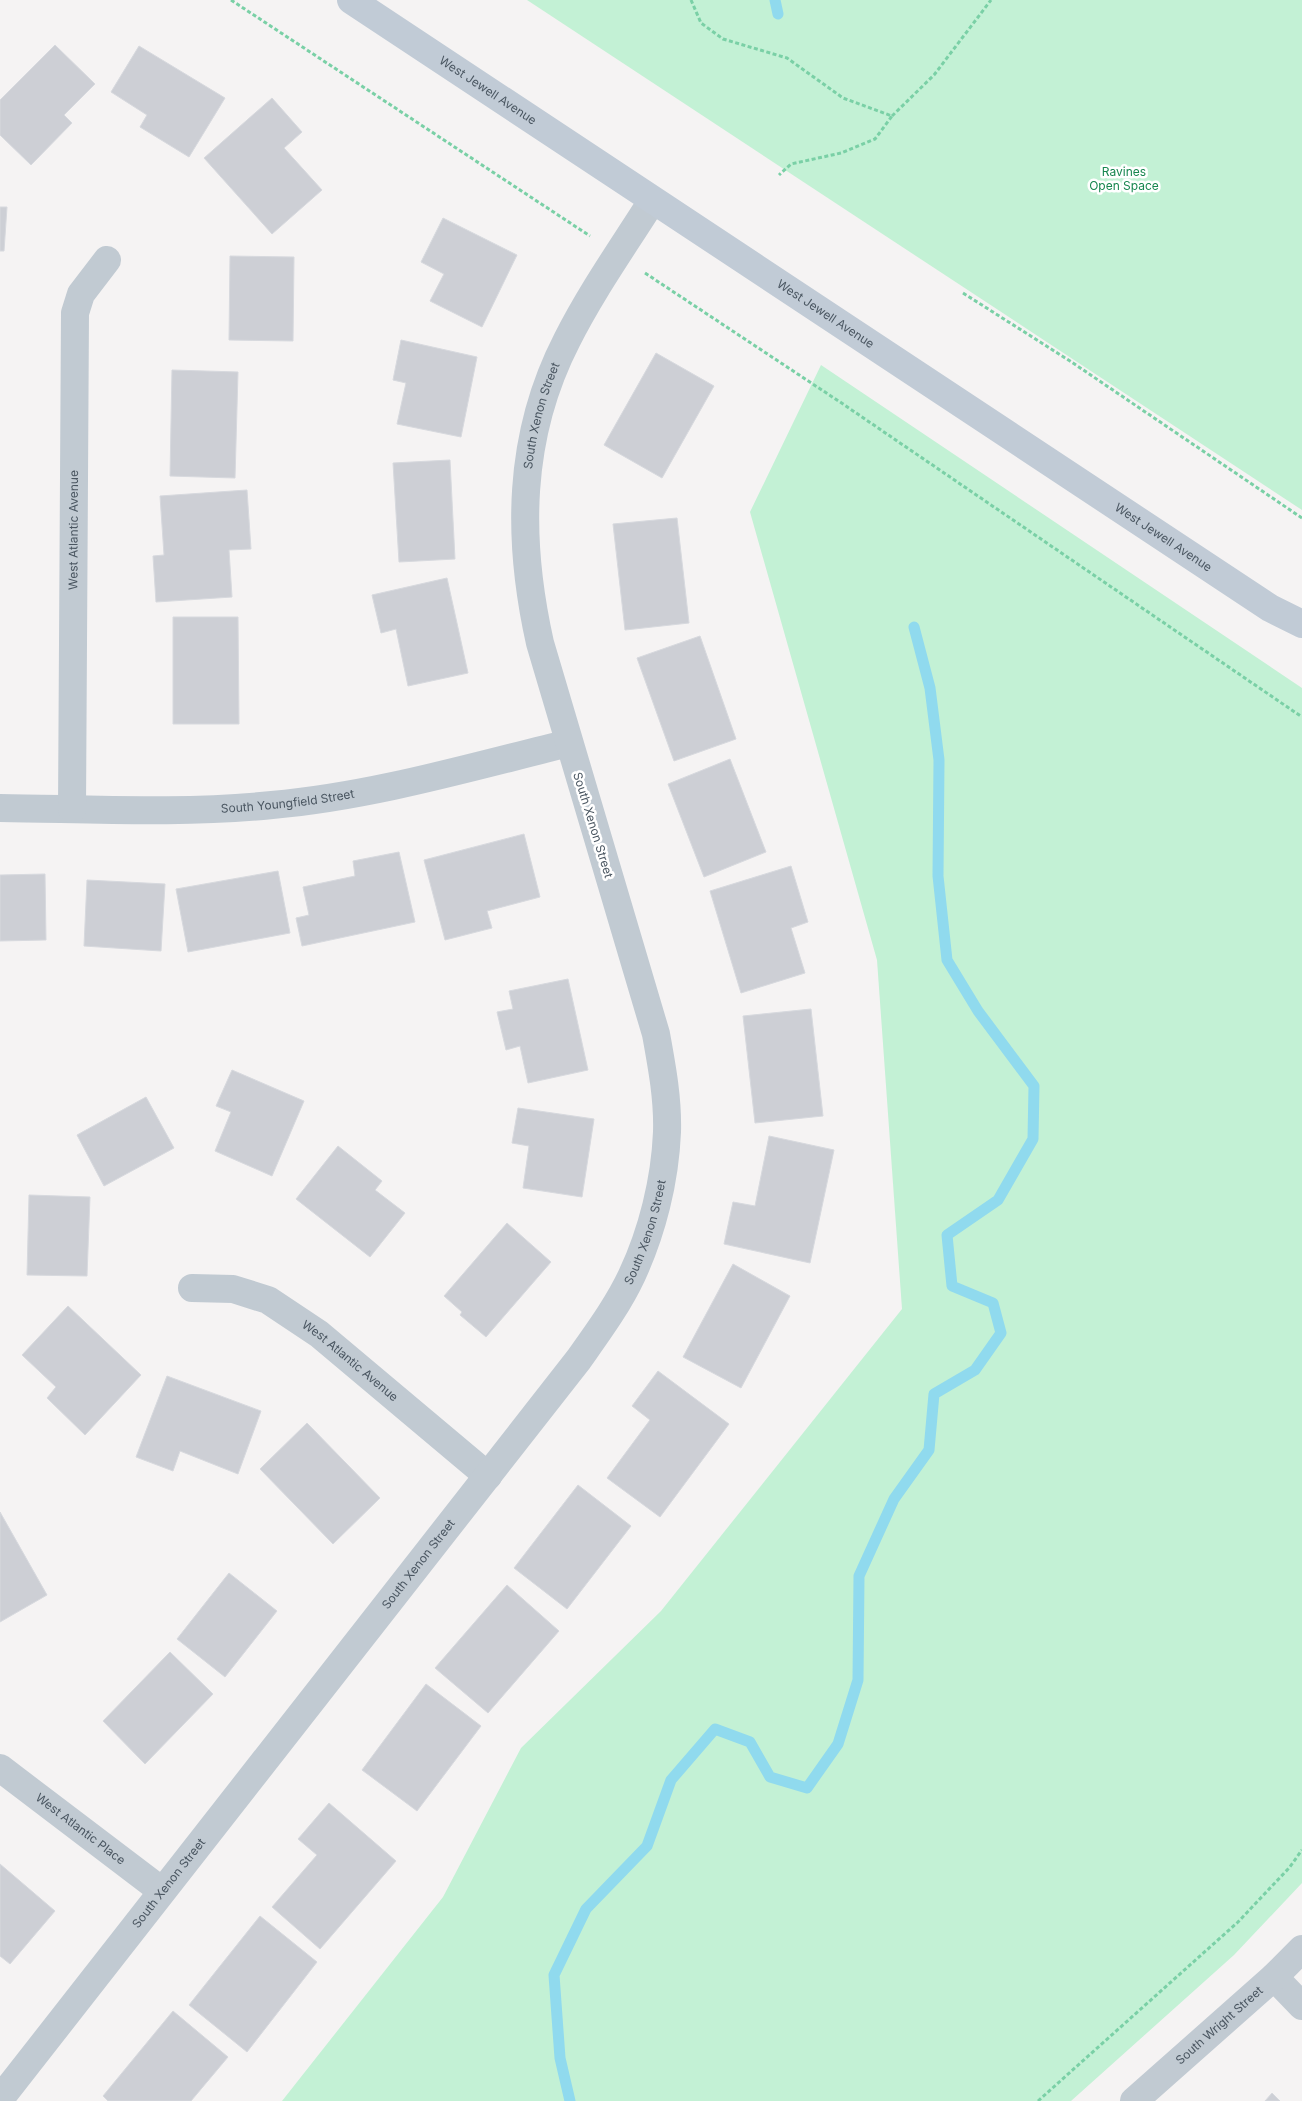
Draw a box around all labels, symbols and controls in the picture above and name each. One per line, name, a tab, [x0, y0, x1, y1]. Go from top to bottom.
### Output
street label: West Jewell Avenue	[437, 53, 540, 128]
park label: Ravines Open Space	[1089, 164, 1159, 193]
street label: West Jewell Avenue	[774, 276, 877, 351]
street label: South Xenon Street	[520, 360, 563, 470]
street label: West Atlantic Avenue	[65, 470, 81, 590]
street label: West Jewell Avenue	[1112, 499, 1215, 575]
street label: South Xenon Street	[570, 770, 617, 880]
street label: South Youngfield Street	[220, 786, 355, 816]
street label: South Xenon Street	[620, 1178, 669, 1287]
street label: West Atlantic Avenue	[299, 1317, 401, 1404]
street label: South Xenon Street	[378, 1516, 458, 1612]
street label: West Atlantic Place	[33, 1790, 129, 1868]
street label: South Xenon Street	[129, 1835, 208, 1931]
street label: South Wright Street	[1172, 1983, 1266, 2068]

